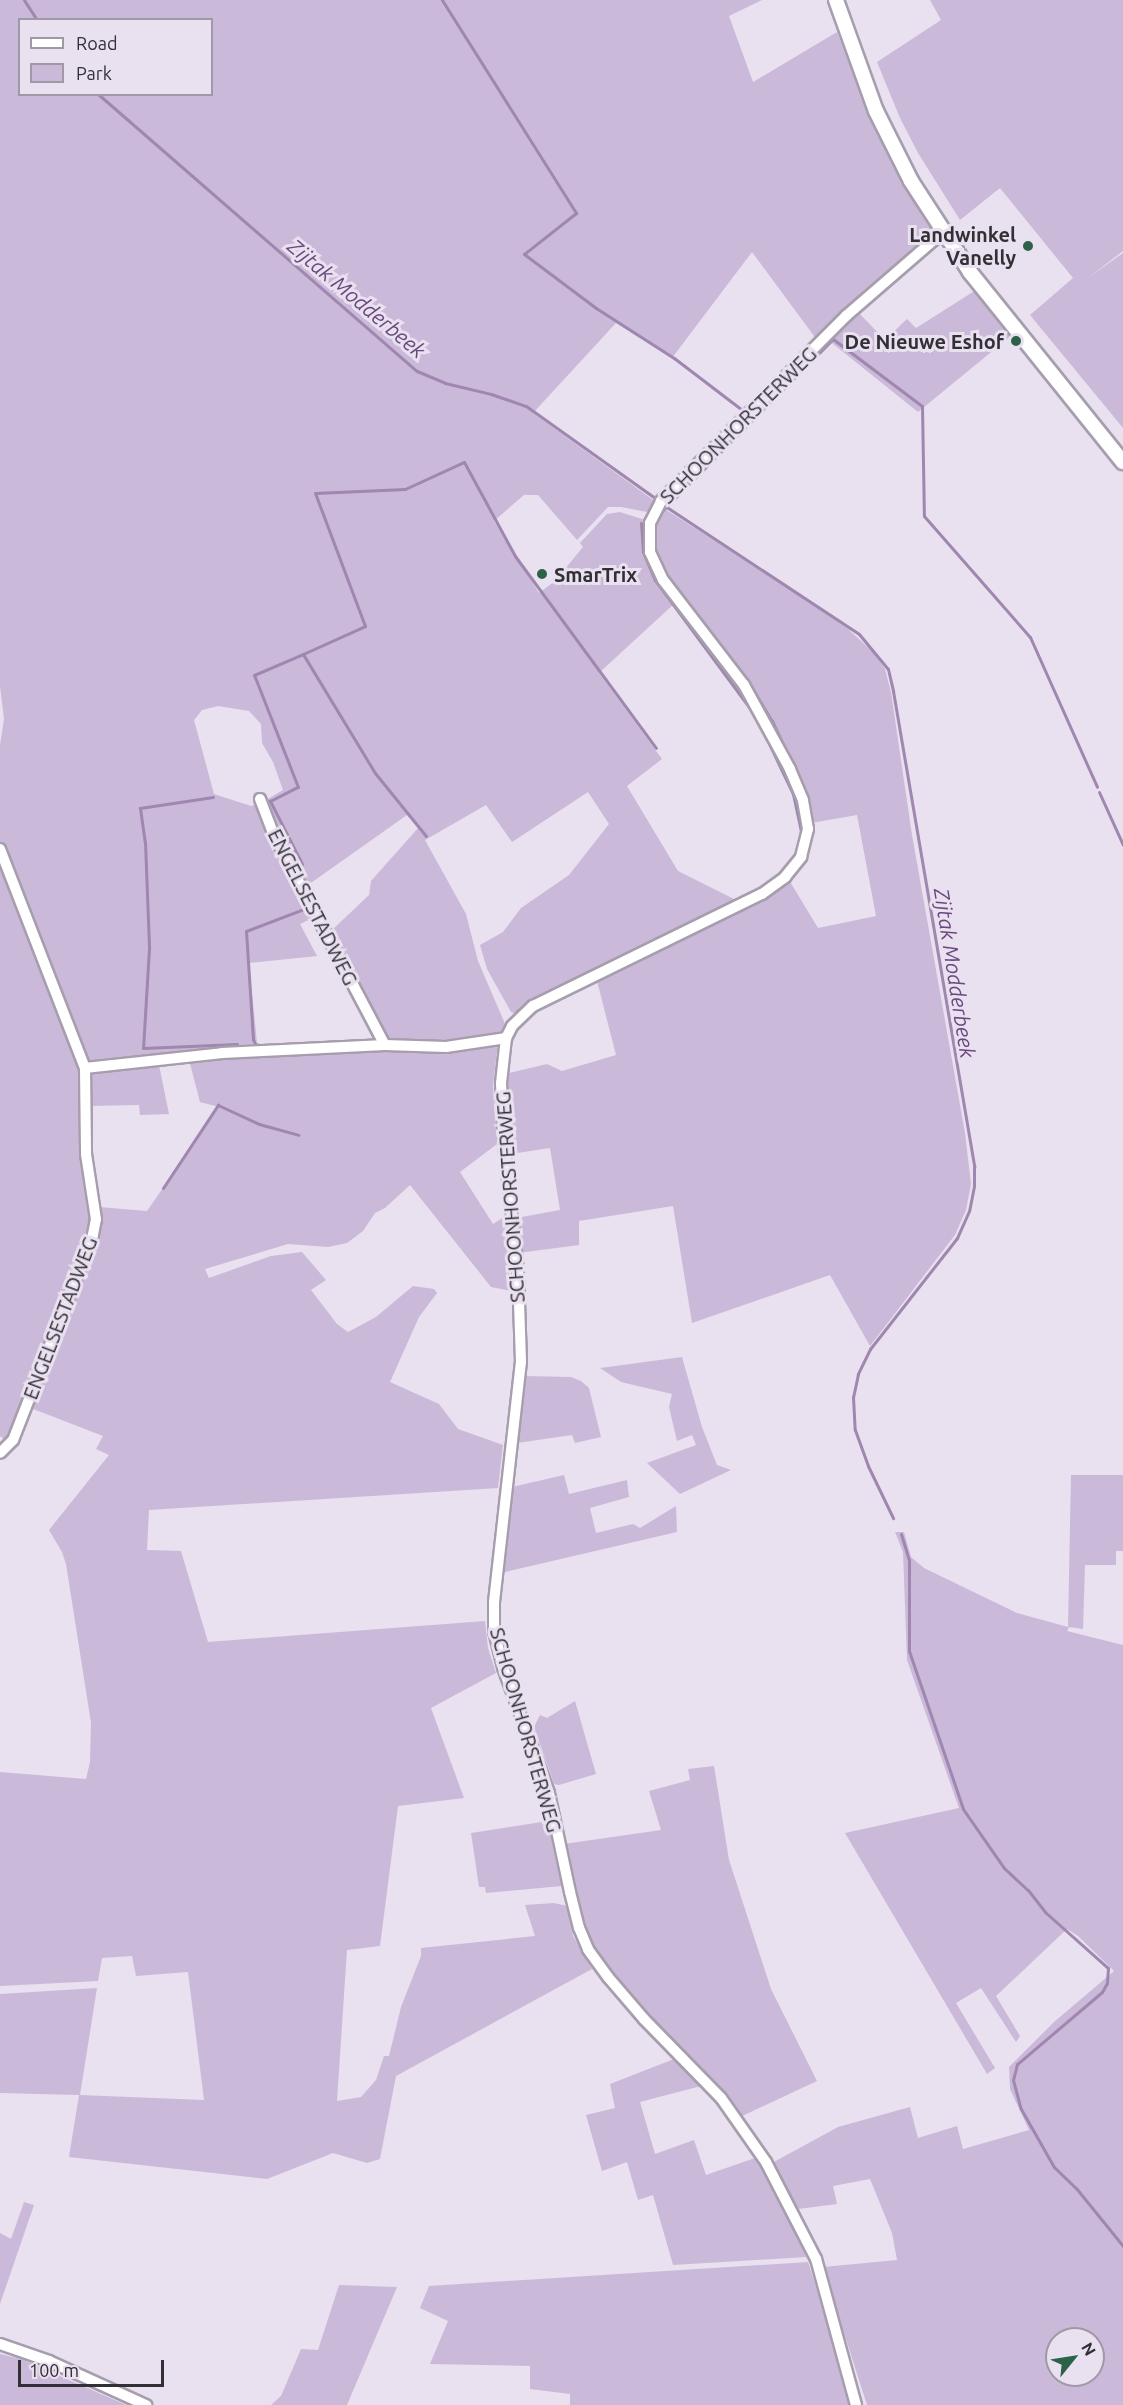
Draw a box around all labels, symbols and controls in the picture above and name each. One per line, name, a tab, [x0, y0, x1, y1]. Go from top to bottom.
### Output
legend	[18, 18, 213, 96]
text: Road	[76, 33, 118, 53]
text: Park	[76, 63, 112, 83]
place label: Landwinkel Vanelly	[909, 222, 1016, 269]
water label: Zijtak Modderbeek	[283, 233, 431, 363]
marker: Landwinkel Vanelly	[1021, 239, 1035, 253]
place label: De Nieuwe Eshof	[845, 329, 1004, 353]
marker: De Nieuwe Eshof	[1009, 334, 1023, 348]
street label: SCHOONHORSTERWEG	[655, 342, 821, 508]
place label: SmarTrix	[554, 562, 637, 586]
marker: SmarTrix	[535, 567, 549, 581]
street label: ENGELSESTADWEG	[263, 825, 363, 989]
water label: Zijtak Modderbeek	[929, 886, 981, 1060]
street label: SCHOONHORSTERWEG	[491, 1090, 529, 1304]
street label: ENGELSESTADWEG	[18, 1233, 102, 1403]
street label: SCHOONHORSTERWEG	[485, 1625, 567, 1835]
north arrow	[1045, 2327, 1105, 2387]
text: N	[1078, 2339, 1100, 2359]
scale bar	[21, 2348, 166, 2386]
text: 100 m	[29, 2360, 79, 2380]

